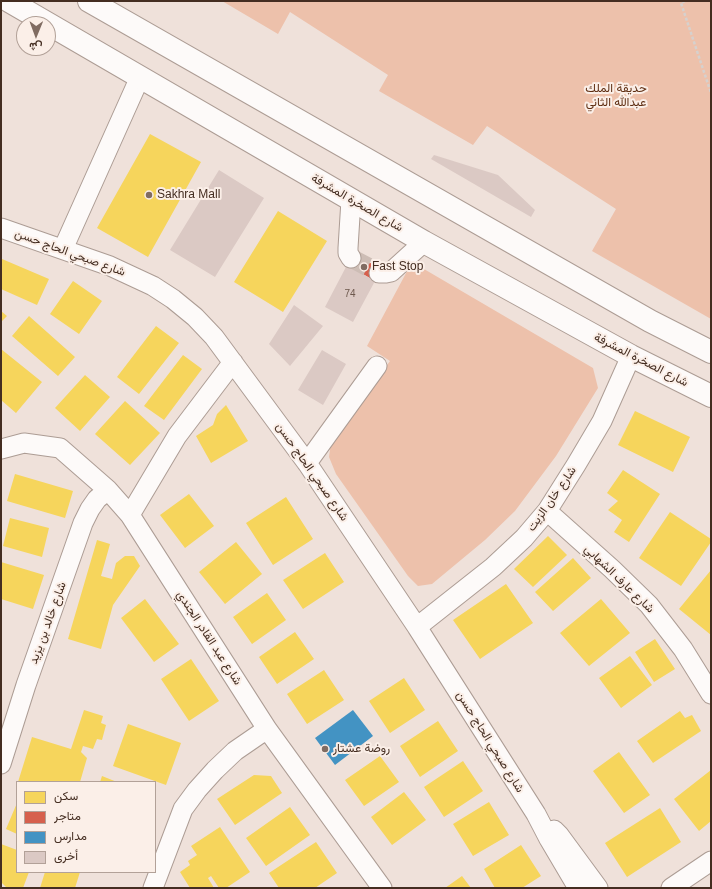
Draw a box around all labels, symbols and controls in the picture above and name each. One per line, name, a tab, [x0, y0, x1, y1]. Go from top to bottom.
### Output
north arrow	[16, 16, 56, 56]
text: ش	[29, 41, 43, 53]
park label: حديقة الملك عبدالله الثاني	[585, 82, 647, 110]
street label: شارع الصخرة المشرفة	[309, 171, 405, 235]
place label: Sakhra Mall	[157, 188, 220, 202]
marker: Sakhra Mall	[144, 190, 154, 200]
street label: شارع صبحي الحاج حسن	[13, 226, 127, 280]
place label: Fast Stop	[372, 260, 423, 274]
marker: Fast Stop	[359, 262, 369, 272]
house number: 74	[344, 288, 356, 300]
street label: شارع الصخرة المشرفة	[592, 330, 690, 390]
street label: شارع صبحي الحاج حسن	[273, 420, 351, 524]
street label: شارع خان الزيت	[524, 464, 580, 534]
street label: شارع عارف الشهابي	[581, 542, 657, 616]
street label: شارع خالد بن يزيد	[26, 580, 70, 666]
street label: شارع عبد القادر الجندي	[173, 588, 245, 688]
street label: شارع صبحي الحاج حسن	[453, 689, 527, 795]
place label: روضة عشتار	[333, 742, 390, 756]
marker: روضة عشتار	[320, 744, 330, 754]
legend	[16, 781, 156, 873]
text: سكن	[54, 789, 78, 803]
text: متاجر	[54, 809, 81, 823]
text: مدارس	[54, 829, 87, 843]
text: أخرى	[54, 849, 78, 863]

